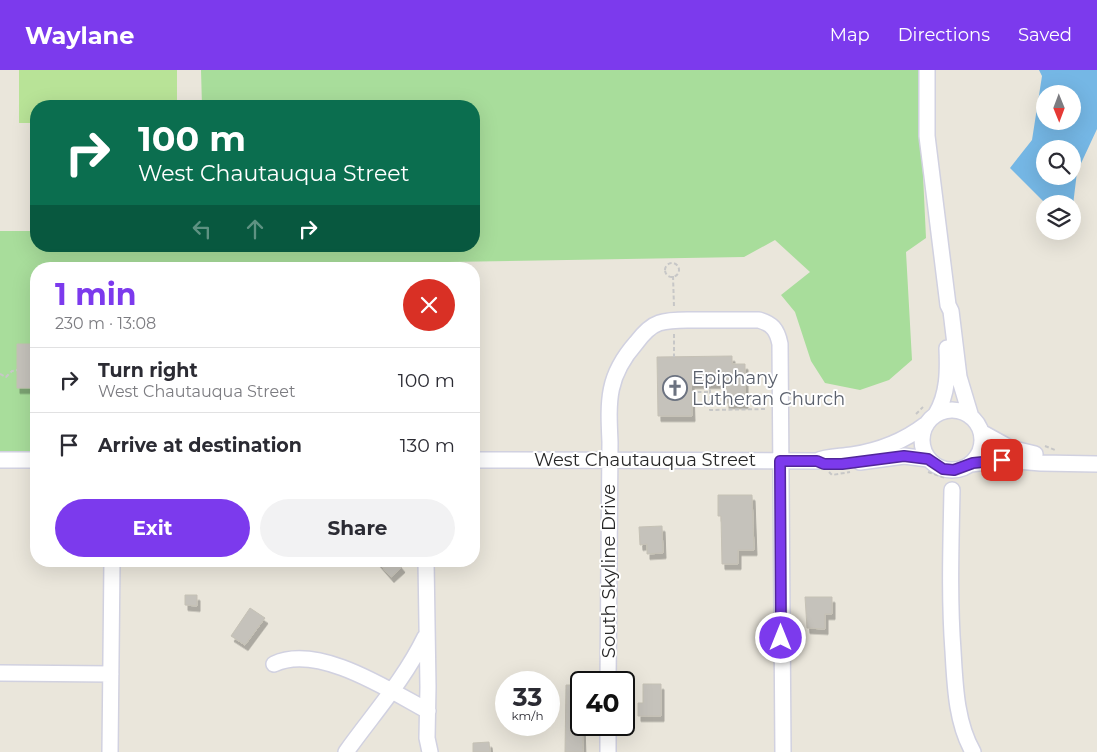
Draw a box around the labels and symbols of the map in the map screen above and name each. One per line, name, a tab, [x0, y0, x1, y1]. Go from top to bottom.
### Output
north arrow	[1036, 85, 1081, 130]
place label: Epiphany Lutheran Church	[692, 367, 845, 410]
church icon: Epiphany Lutheran Church	[662, 375, 688, 401]
pin	[981, 439, 1023, 481]
street label: West Chautauqua Street	[534, 449, 756, 471]
street label: South Skyline Drive	[598, 484, 620, 658]
position arrow	[754, 611, 806, 663]
speed limit sign: 40	[570, 671, 635, 736]

